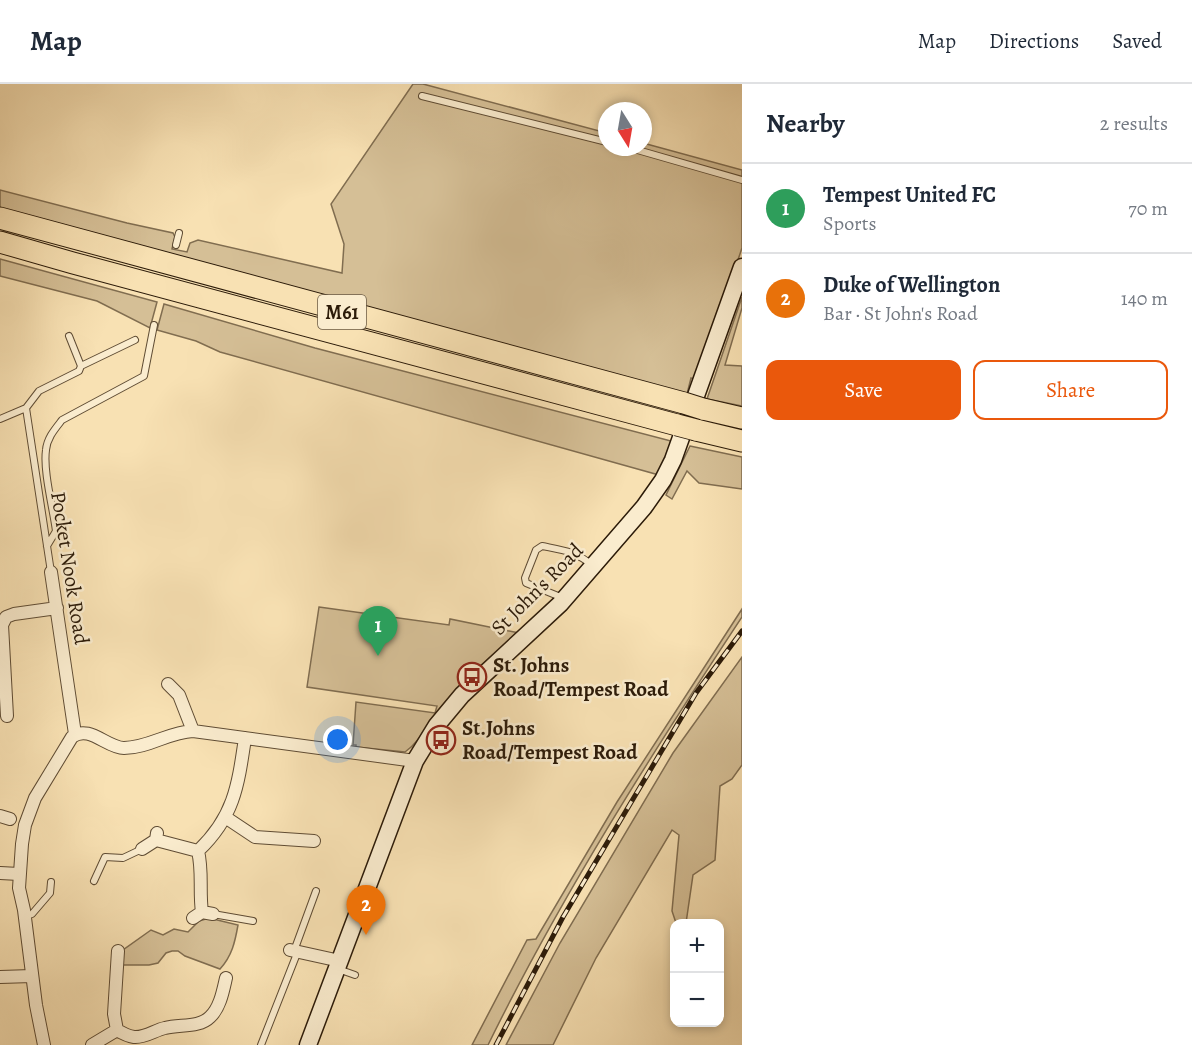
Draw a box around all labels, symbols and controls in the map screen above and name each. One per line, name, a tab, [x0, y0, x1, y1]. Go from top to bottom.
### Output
text: Map	[30, 22, 82, 60]
text: Map	[918, 27, 956, 55]
text: Directions	[989, 27, 1079, 55]
text: Saved	[1112, 27, 1162, 55]
north arrow	[598, 102, 652, 156]
text: Nearby	[766, 106, 845, 141]
text: 2 results	[1100, 110, 1168, 137]
text: Tempest United FC	[823, 180, 996, 210]
text: 1	[782, 195, 789, 222]
text: 70 m	[1128, 195, 1168, 222]
text: Sports	[823, 210, 876, 237]
text: Duke of Wellington	[823, 270, 1000, 300]
text: 2	[781, 285, 790, 312]
text: 140 m	[1121, 285, 1168, 312]
road number: M61	[318, 295, 366, 329]
text: Bar · St John's Road	[823, 300, 978, 327]
button: Save	[766, 360, 961, 420]
button: Share	[973, 360, 1168, 420]
street label: Pocket Nook Road	[44, 490, 96, 647]
street label: St John's Road	[485, 536, 590, 641]
pin: 1	[358, 606, 398, 656]
place label: St. Johns Road/Tempest Road	[493, 651, 669, 703]
bus stop icon: St. Johns Road/Tempest Road	[456, 661, 488, 693]
place label: St.Johns Road/Tempest Road	[462, 714, 638, 766]
bus stop icon: St.Johns Road/Tempest Road	[425, 724, 457, 756]
your location	[323, 725, 352, 754]
pin: 2	[346, 886, 386, 935]
map controls	[670, 919, 724, 1027]
button: +	[670, 919, 724, 973]
button: −	[670, 973, 724, 1027]

